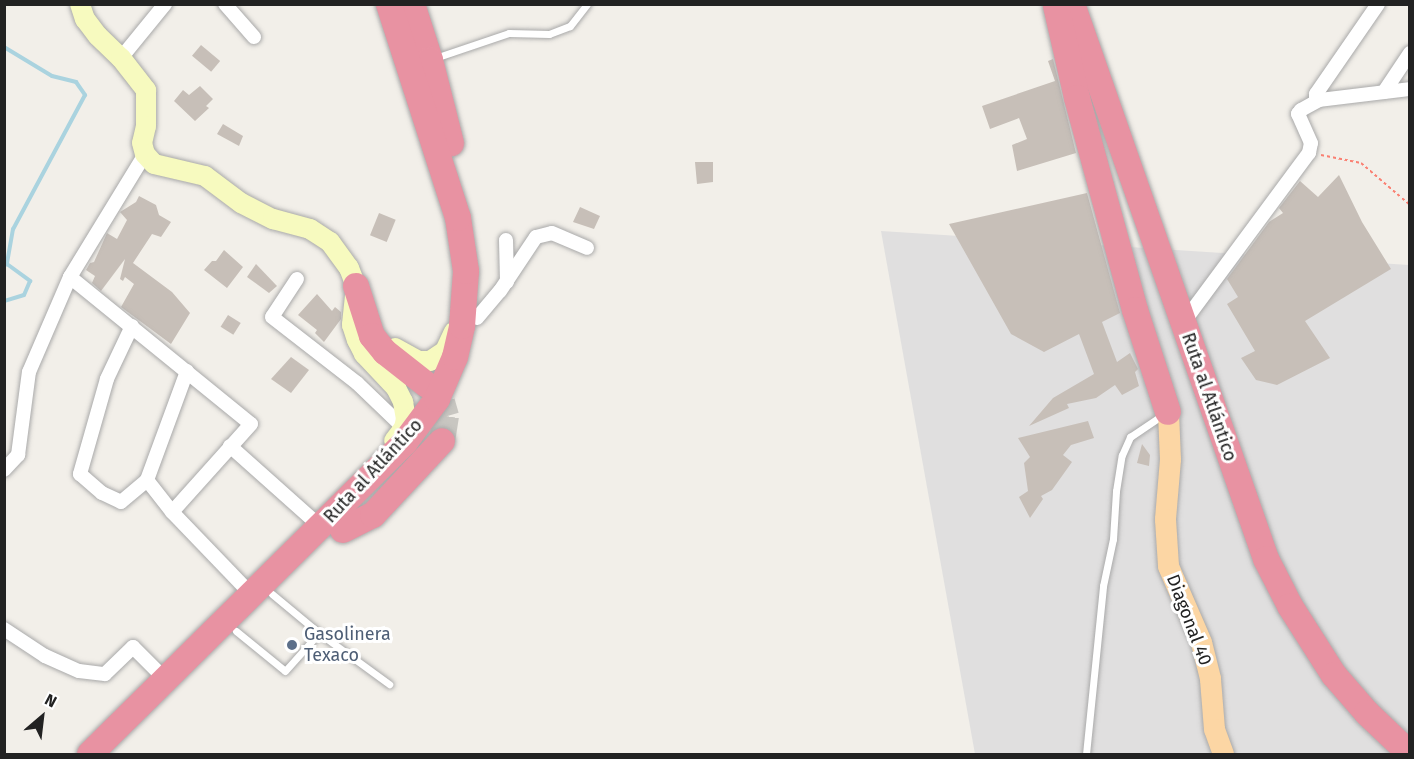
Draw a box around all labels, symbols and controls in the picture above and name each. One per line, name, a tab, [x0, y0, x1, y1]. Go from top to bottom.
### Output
street label: Ruta al Atlántico	[1177, 330, 1241, 464]
street label: Ruta al Atlántico	[319, 414, 427, 528]
street label: Diagonal 40	[1162, 571, 1216, 669]
place label: Gasolinera Texaco	[304, 624, 391, 666]
marker: Gasolinera Texaco	[285, 638, 299, 652]
north arrow	[12, 687, 72, 747]
text: N	[42, 690, 60, 712]

